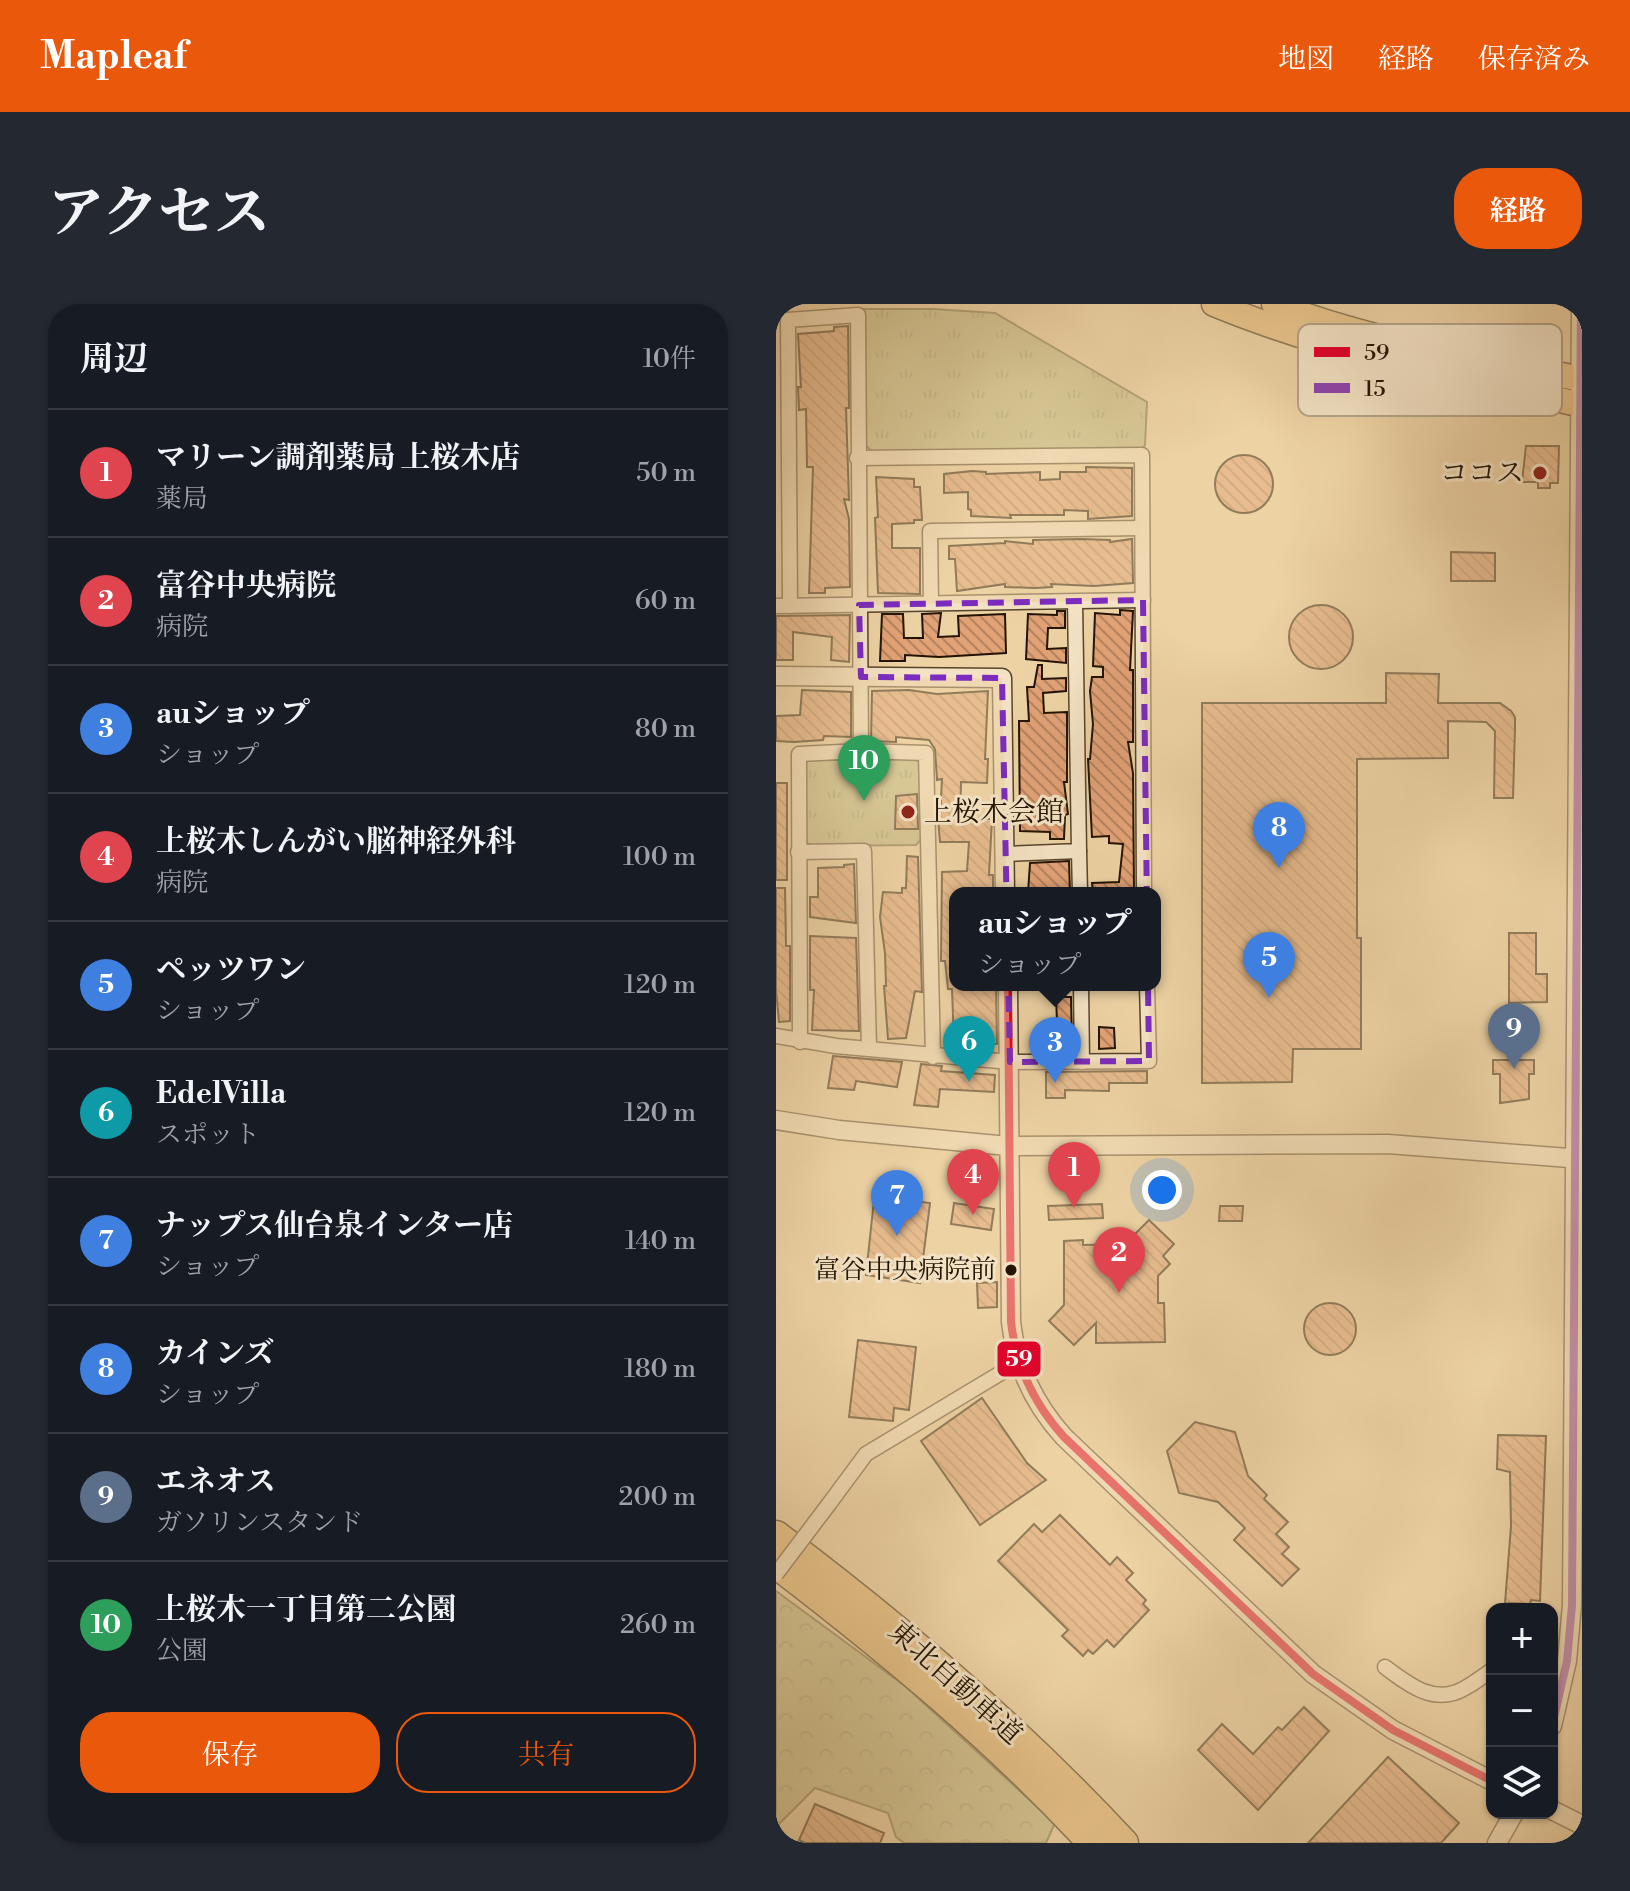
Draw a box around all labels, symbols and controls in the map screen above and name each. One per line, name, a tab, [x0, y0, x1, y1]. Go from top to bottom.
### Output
text: Mapleaf	[40, 33, 187, 80]
text: 地図	[1278, 42, 1334, 77]
text: 経路	[1378, 42, 1434, 77]
text: 保存済み	[1478, 42, 1590, 77]
button: 経路	[1454, 168, 1582, 249]
text: アクセス	[48, 179, 270, 249]
legend	[1298, 324, 1562, 416]
text: 周辺	[80, 339, 148, 381]
text: 59	[1364, 340, 1389, 367]
text: 10件	[642, 343, 696, 375]
text: 15	[1364, 376, 1386, 403]
text: マリーン調剤薬局 上桜木店	[156, 439, 520, 477]
place label: ココス	[1440, 456, 1524, 491]
text: 1	[100, 457, 112, 489]
text: 50 m	[636, 457, 696, 489]
marker: ココス	[1531, 464, 1549, 482]
text: 薬局	[156, 483, 208, 515]
text: 富谷中央病院	[156, 567, 336, 605]
text: 2	[98, 585, 114, 617]
text: 60 m	[635, 585, 696, 617]
text: 病院	[156, 611, 208, 643]
text: auショップ	[156, 695, 310, 733]
text: 3	[98, 713, 114, 745]
text: 80 m	[635, 713, 696, 745]
pin: 10	[838, 735, 890, 801]
text: ショップ	[156, 739, 259, 771]
place label: 上桜木会館	[924, 795, 1064, 830]
pin: 8	[1253, 802, 1305, 868]
marker: 上桜木会館	[899, 803, 917, 821]
text: 上桜木しんがい脳神経外科	[156, 823, 516, 861]
text: 4	[97, 841, 115, 873]
text: 100 m	[623, 841, 696, 873]
text: 病院	[156, 867, 208, 899]
popup	[949, 887, 1161, 991]
text: auショップ	[978, 905, 1132, 943]
pin: 5	[1243, 932, 1295, 998]
text: ショップ	[978, 949, 1081, 981]
text: ペッツワン	[156, 951, 306, 989]
text: 5	[98, 969, 114, 1001]
text: 120 m	[624, 969, 696, 1001]
text: ショップ	[156, 995, 259, 1027]
pin: 9	[1488, 1003, 1540, 1069]
pin: 6	[943, 1016, 995, 1082]
pin: 3	[1029, 1017, 1081, 1083]
text: EdelVilla	[156, 1075, 286, 1113]
text: 6	[98, 1097, 114, 1129]
text: 120 m	[624, 1097, 696, 1129]
text: スポット	[156, 1119, 260, 1151]
pin: 1	[1048, 1142, 1100, 1208]
pin: 4	[947, 1149, 999, 1215]
pin: 7	[871, 1170, 923, 1236]
your location	[1142, 1170, 1182, 1210]
text: ナップス仙台泉インター店	[156, 1207, 513, 1245]
text: 7	[98, 1225, 114, 1257]
text: 140 m	[625, 1225, 696, 1257]
pin: 2	[1093, 1227, 1145, 1293]
text: ショップ	[156, 1251, 259, 1283]
place label: 富谷中央病院前	[814, 1254, 996, 1286]
marker: 富谷中央病院前	[1003, 1262, 1019, 1278]
text: カインズ	[156, 1335, 274, 1373]
line badge: 59	[996, 1340, 1042, 1378]
text: 59	[1005, 1346, 1033, 1373]
text: 8	[98, 1353, 114, 1385]
text: 180 m	[624, 1353, 696, 1385]
text: ショップ	[156, 1379, 259, 1411]
text: エネオス	[156, 1463, 276, 1501]
text: 9	[98, 1481, 114, 1513]
text: 200 m	[619, 1481, 696, 1513]
text: ガソリンスタンド	[156, 1507, 363, 1539]
text: 上桜木一丁目第二公園	[156, 1591, 456, 1629]
map controls	[1486, 1603, 1558, 1819]
button: +	[1486, 1603, 1558, 1675]
text: 10	[91, 1609, 121, 1641]
text: 260 m	[620, 1609, 696, 1641]
street label: 東北自動車道	[881, 1614, 1029, 1752]
text: 公園	[156, 1635, 208, 1667]
button: −	[1486, 1675, 1558, 1747]
button: 保存	[80, 1712, 380, 1793]
button: 共有	[396, 1712, 696, 1793]
button: layers	[1486, 1747, 1558, 1819]

